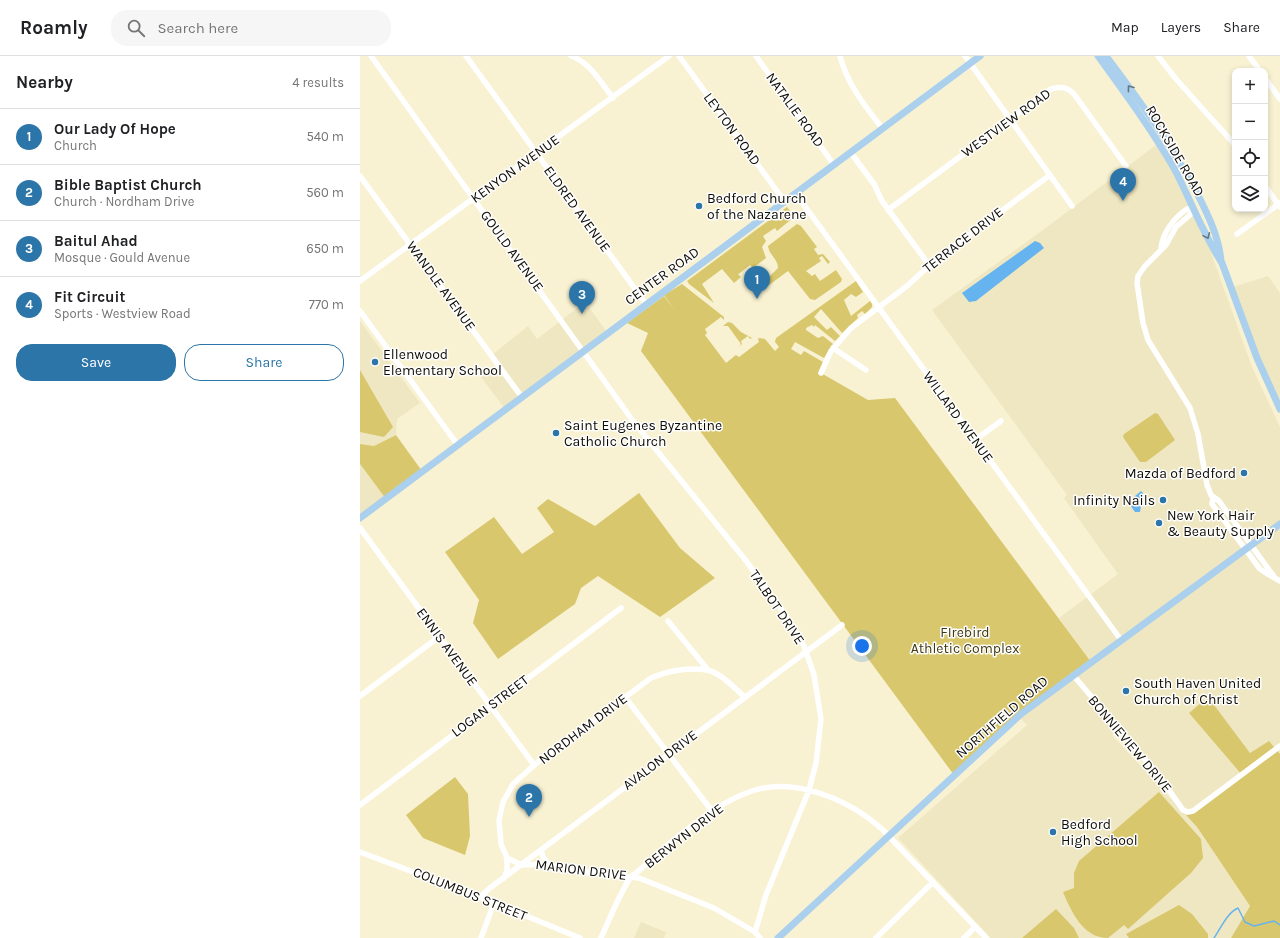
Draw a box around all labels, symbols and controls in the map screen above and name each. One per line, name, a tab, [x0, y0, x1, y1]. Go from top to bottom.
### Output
search box	[111, 10, 391, 46]
text: Roamly	[20, 17, 87, 39]
icon: search	[125, 17, 147, 39]
text: Search here	[157, 19, 238, 37]
text: Map	[1111, 19, 1139, 36]
text: Layers	[1161, 19, 1201, 36]
text: Share	[1223, 19, 1260, 36]
map controls	[1232, 68, 1268, 212]
button: +	[1232, 68, 1268, 104]
street label: NATALIE ROAD	[762, 69, 828, 151]
text: Nearby	[16, 72, 73, 92]
text: 4 results	[292, 75, 344, 90]
street label: WESTVIEW ROAD	[958, 85, 1054, 161]
one-way arrow	[1128, 86, 1135, 93]
street label: LEYTON ROAD	[700, 89, 764, 169]
street label: ROCKSIDE ROAD	[1142, 102, 1208, 200]
button: −	[1232, 104, 1268, 140]
text: Our Lady Of Hope	[54, 120, 176, 138]
text: 1	[27, 129, 31, 144]
text: 540 m	[306, 129, 344, 144]
street label: KENYON AVENUE	[467, 131, 563, 207]
text: Church	[54, 138, 97, 153]
button: locate	[1232, 140, 1268, 176]
street label: ELDRED AVENUE	[540, 162, 614, 256]
pin: 4	[1110, 168, 1136, 201]
text: Bible Baptist Church	[54, 176, 202, 194]
button: layers	[1232, 176, 1268, 212]
text: 2	[25, 185, 33, 200]
text: 560 m	[306, 185, 344, 200]
place label: Bedford Church of the Nazarene	[707, 190, 807, 223]
text: Church · Nordham Drive	[54, 194, 194, 209]
marker: Bedford Church of the Nazarene	[694, 201, 704, 211]
street label: TERRACE DRIVE	[919, 203, 1007, 277]
street label: GOULD AVENUE	[477, 207, 547, 295]
text: Baitul Ahad	[54, 232, 138, 250]
one-way arrow	[1202, 232, 1210, 240]
street label: WANDLE AVENUE	[403, 238, 479, 334]
text: 3	[25, 241, 33, 256]
text: 650 m	[306, 241, 344, 256]
street label: CENTER ROAD	[622, 243, 702, 309]
text: Mosque · Gould Avenue	[54, 250, 190, 265]
pin: 1	[744, 266, 770, 299]
pin: 3	[569, 281, 595, 314]
text: Fit Circuit	[54, 288, 125, 306]
text: 4	[25, 297, 33, 312]
text: 770 m	[309, 297, 344, 312]
text: Sports · Westview Road	[54, 306, 191, 321]
button: Save	[16, 344, 176, 381]
button: Share	[184, 344, 344, 381]
place label: Ellenwood Elementary School	[383, 346, 502, 379]
marker: Ellenwood Elementary School	[370, 357, 380, 367]
street label: WILLARD AVENUE	[919, 368, 997, 466]
place label: Saint Eugenes Byzantine Catholic Church	[564, 417, 722, 450]
marker: Saint Eugenes Byzantine Catholic Church	[551, 428, 561, 438]
place label: Mazda of Bedford	[1125, 465, 1236, 482]
marker: Mazda of Bedford	[1239, 468, 1249, 478]
place label: Infinity Nails	[1073, 492, 1155, 509]
marker: Infinity Nails	[1158, 495, 1168, 505]
place label: New York Hair & Beauty Supply	[1167, 507, 1275, 540]
marker: New York Hair & Beauty Supply	[1154, 518, 1164, 528]
street label: TALBOT DRIVE	[746, 566, 808, 648]
street label: ENNIS AVENUE	[413, 604, 481, 690]
park label: FIrebird Athletic Complex	[911, 624, 1019, 657]
your location	[852, 636, 872, 656]
street label: LOGAN STREET	[448, 671, 532, 741]
street label: NORTHFIELD ROAD	[952, 672, 1052, 762]
place label: South Haven United Church of Christ	[1134, 675, 1261, 708]
marker: South Haven United Church of Christ	[1121, 686, 1131, 696]
street label: NORDHAM DRIVE	[535, 690, 631, 768]
street label: BONNIEVIEW DRIVE	[1084, 692, 1176, 796]
street label: AVALON DRIVE	[619, 726, 701, 794]
pin: 2	[516, 784, 542, 817]
street label: BERWYN DRIVE	[641, 800, 727, 872]
place label: Bedford High School	[1061, 816, 1138, 849]
marker: Bedford High School	[1048, 827, 1058, 837]
street label: MARION DRIVE	[534, 856, 628, 884]
street label: COLUMBUS STREET	[410, 863, 530, 925]

